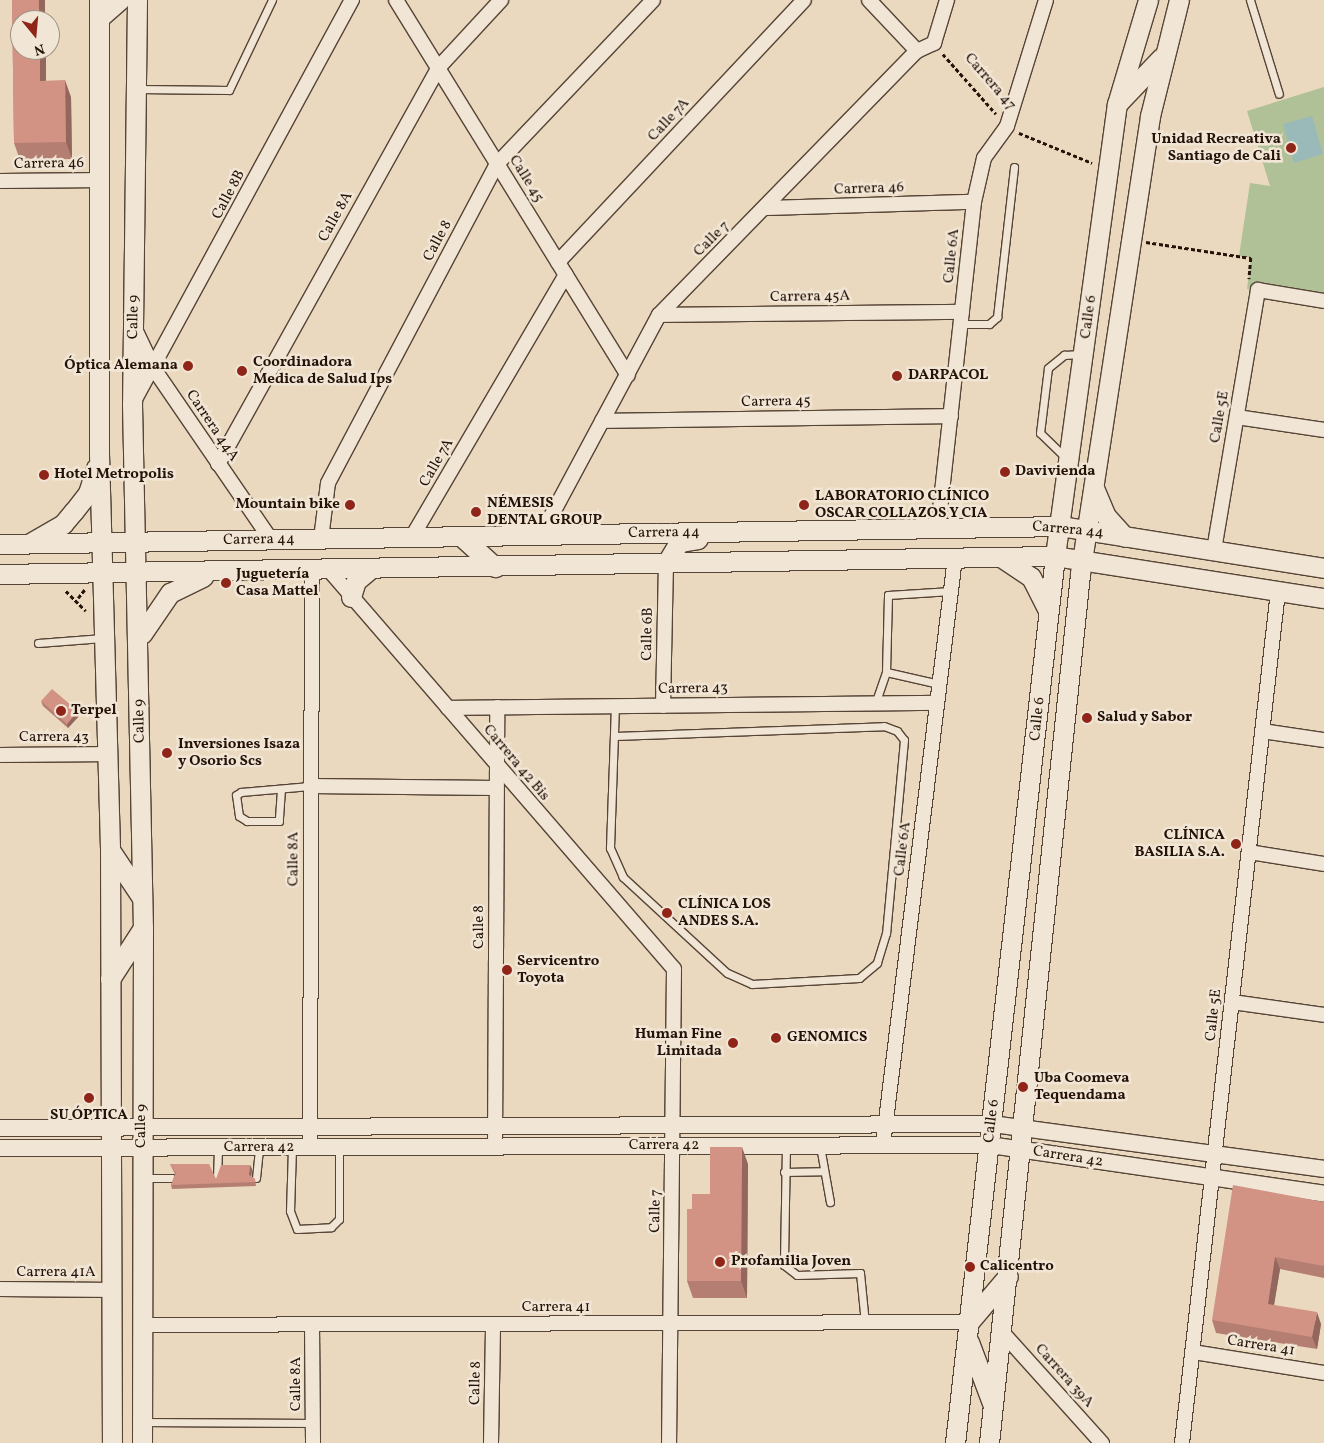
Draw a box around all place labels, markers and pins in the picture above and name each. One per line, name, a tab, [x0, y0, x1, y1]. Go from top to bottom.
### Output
place label: Unidad Recreativa Santiago de Cali	[1151, 130, 1281, 165]
marker: Unidad Recreativa Santiago de Cali	[1285, 142, 1297, 154]
place label: Coordinadora Medica de Salud Ips	[253, 353, 392, 388]
place label: Óptica Alemana	[64, 357, 178, 375]
marker: Óptica Alemana	[182, 360, 194, 372]
marker: Coordinadora Medica de Salud Ips	[235, 364, 249, 378]
place label: DARPACOL	[908, 367, 988, 385]
marker: DARPACOL	[890, 369, 904, 383]
place label: Davivienda	[1015, 463, 1095, 481]
place label: Hotel Metropolis	[54, 466, 174, 484]
marker: Davivienda	[999, 466, 1011, 478]
marker: Hotel Metropolis	[38, 469, 50, 481]
place label: LABORATORIO CLÍNICO OSCAR COLLAZOS Y CIA	[815, 487, 989, 522]
place label: NÉMESIS DENTAL GROUP	[487, 494, 602, 529]
place label: Mountain bike	[236, 496, 340, 514]
marker: LABORATORIO CLÍNICO OSCAR COLLAZOS Y CIA	[797, 498, 811, 512]
marker: Mountain bike	[344, 499, 356, 511]
marker: NÉMESIS DENTAL GROUP	[469, 505, 483, 519]
place label: Juguetería Casa Mattel	[236, 565, 318, 600]
marker: Juguetería Casa Mattel	[220, 577, 232, 589]
place label: Terpel	[71, 702, 117, 720]
marker: Terpel	[55, 705, 67, 717]
place label: Salud y Sabor	[1097, 709, 1193, 727]
marker: Salud y Sabor	[1081, 712, 1093, 724]
place label: Inversiones Isaza y Osorio Scs	[178, 735, 300, 770]
marker: Inversiones Isaza y Osorio Scs	[160, 746, 174, 760]
place label: CLÍNICA BASILIA S.A.	[1134, 826, 1225, 861]
marker: CLÍNICA BASILIA S.A.	[1229, 837, 1243, 851]
place label: CLÍNICA LOS ANDES S.A.	[678, 895, 771, 930]
marker: CLÍNICA LOS ANDES S.A.	[660, 906, 674, 920]
place label: Servicentro Toyota	[517, 952, 599, 987]
marker: Servicentro Toyota	[501, 964, 513, 976]
place label: Human Fine Limitada	[635, 1025, 722, 1060]
place label: GENOMICS	[787, 1029, 867, 1047]
marker: GENOMICS	[769, 1031, 783, 1045]
marker: Human Fine Limitada	[726, 1036, 740, 1050]
place label: Uba Coomeva Tequendama	[1034, 1069, 1129, 1104]
marker: Uba Coomeva Tequendama	[1016, 1080, 1030, 1094]
marker: SU ÓPTICA	[82, 1091, 96, 1105]
place label: SU ÓPTICA	[50, 1107, 128, 1125]
place label: Profamilia Joven	[731, 1253, 851, 1271]
marker: Profamilia Joven	[713, 1255, 727, 1269]
place label: Calicentro	[980, 1258, 1054, 1276]
marker: Calicentro	[964, 1261, 976, 1273]

